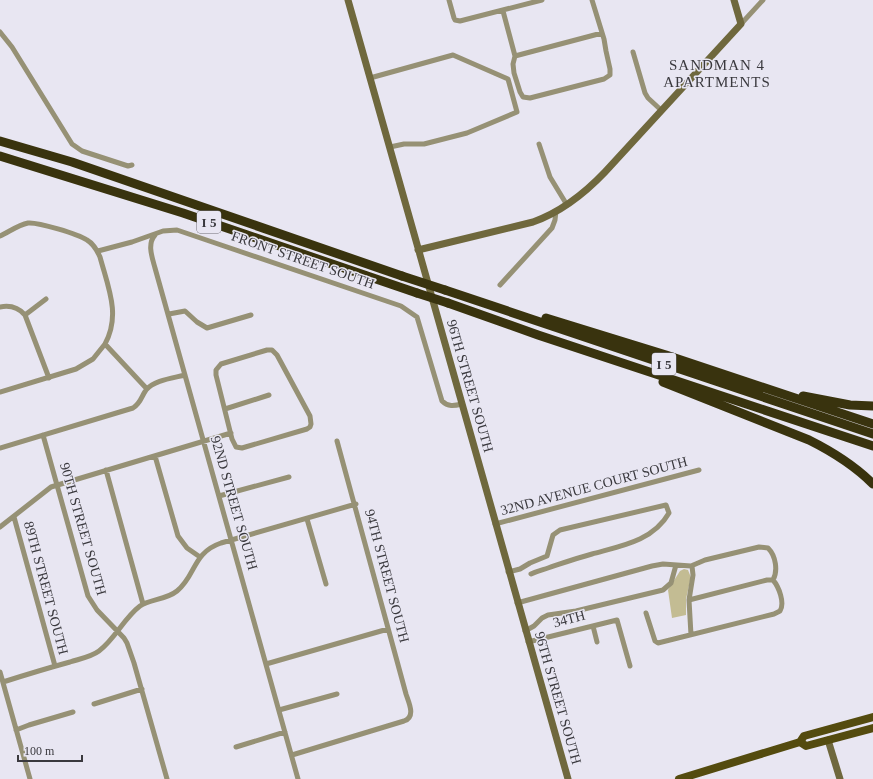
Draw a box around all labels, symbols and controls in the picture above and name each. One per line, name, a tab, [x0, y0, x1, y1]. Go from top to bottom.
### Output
district label: SANDMAN 4 APARTMENTS	[663, 57, 771, 90]
road number: I 5	[197, 211, 221, 233]
street label: FRONT STREET SOUTH	[229, 228, 377, 292]
street label: 96TH STREET SOUTH	[444, 318, 496, 454]
road number: I 5	[652, 353, 676, 375]
street label: 92ND STREET SOUTH	[208, 434, 260, 572]
street label: 32ND AVENUE COURT SOUTH	[499, 454, 689, 518]
street label: 90TH STREET SOUTH	[57, 461, 109, 597]
street label: 94TH STREET SOUTH	[362, 508, 412, 644]
street label: 89TH STREET SOUTH	[21, 520, 71, 656]
street label: 34TH	[551, 608, 587, 630]
street label: 96TH STREET SOUTH	[532, 630, 584, 766]
scale bar	[18, 737, 82, 763]
text: 100 m	[24, 744, 55, 758]

